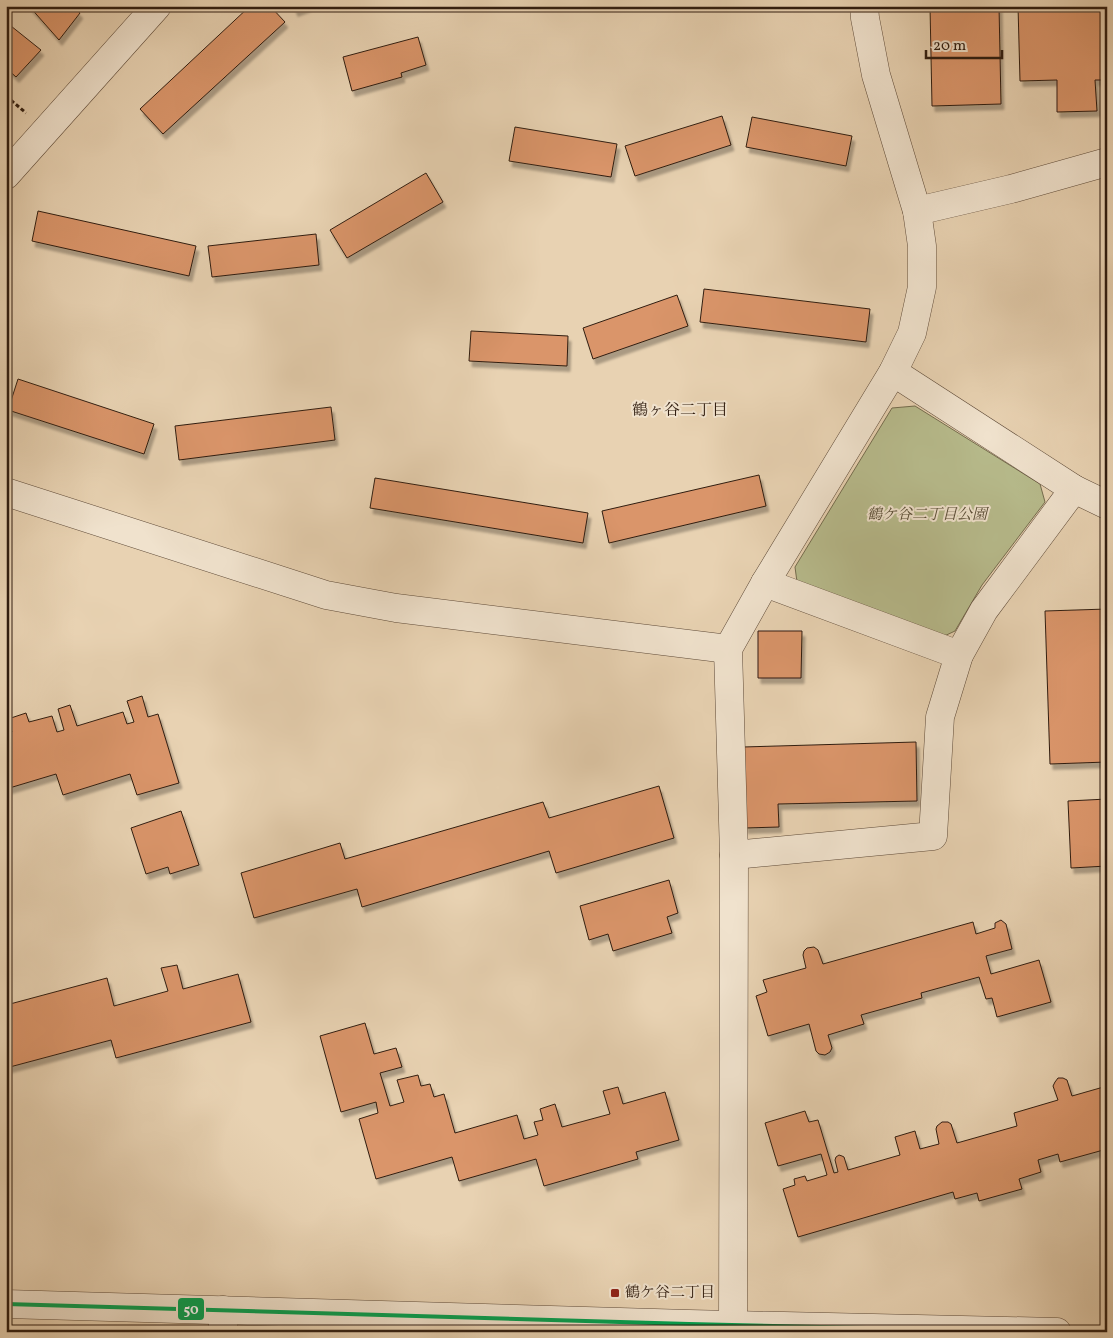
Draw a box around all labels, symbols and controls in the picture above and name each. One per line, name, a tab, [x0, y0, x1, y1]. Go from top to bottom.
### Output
scale bar	[926, 28, 1002, 60]
text: 20 m	[933, 36, 966, 57]
district label: 鶴ヶ谷二丁目	[632, 400, 728, 422]
park label: 鶴ケ谷二丁目公園	[867, 505, 990, 526]
place label: 鶴ケ谷二丁目	[625, 1283, 715, 1304]
marker: 鶴ケ谷二丁目	[609, 1287, 621, 1299]
line badge: 50	[177, 1297, 205, 1321]
text: 50	[183, 1301, 199, 1320]

